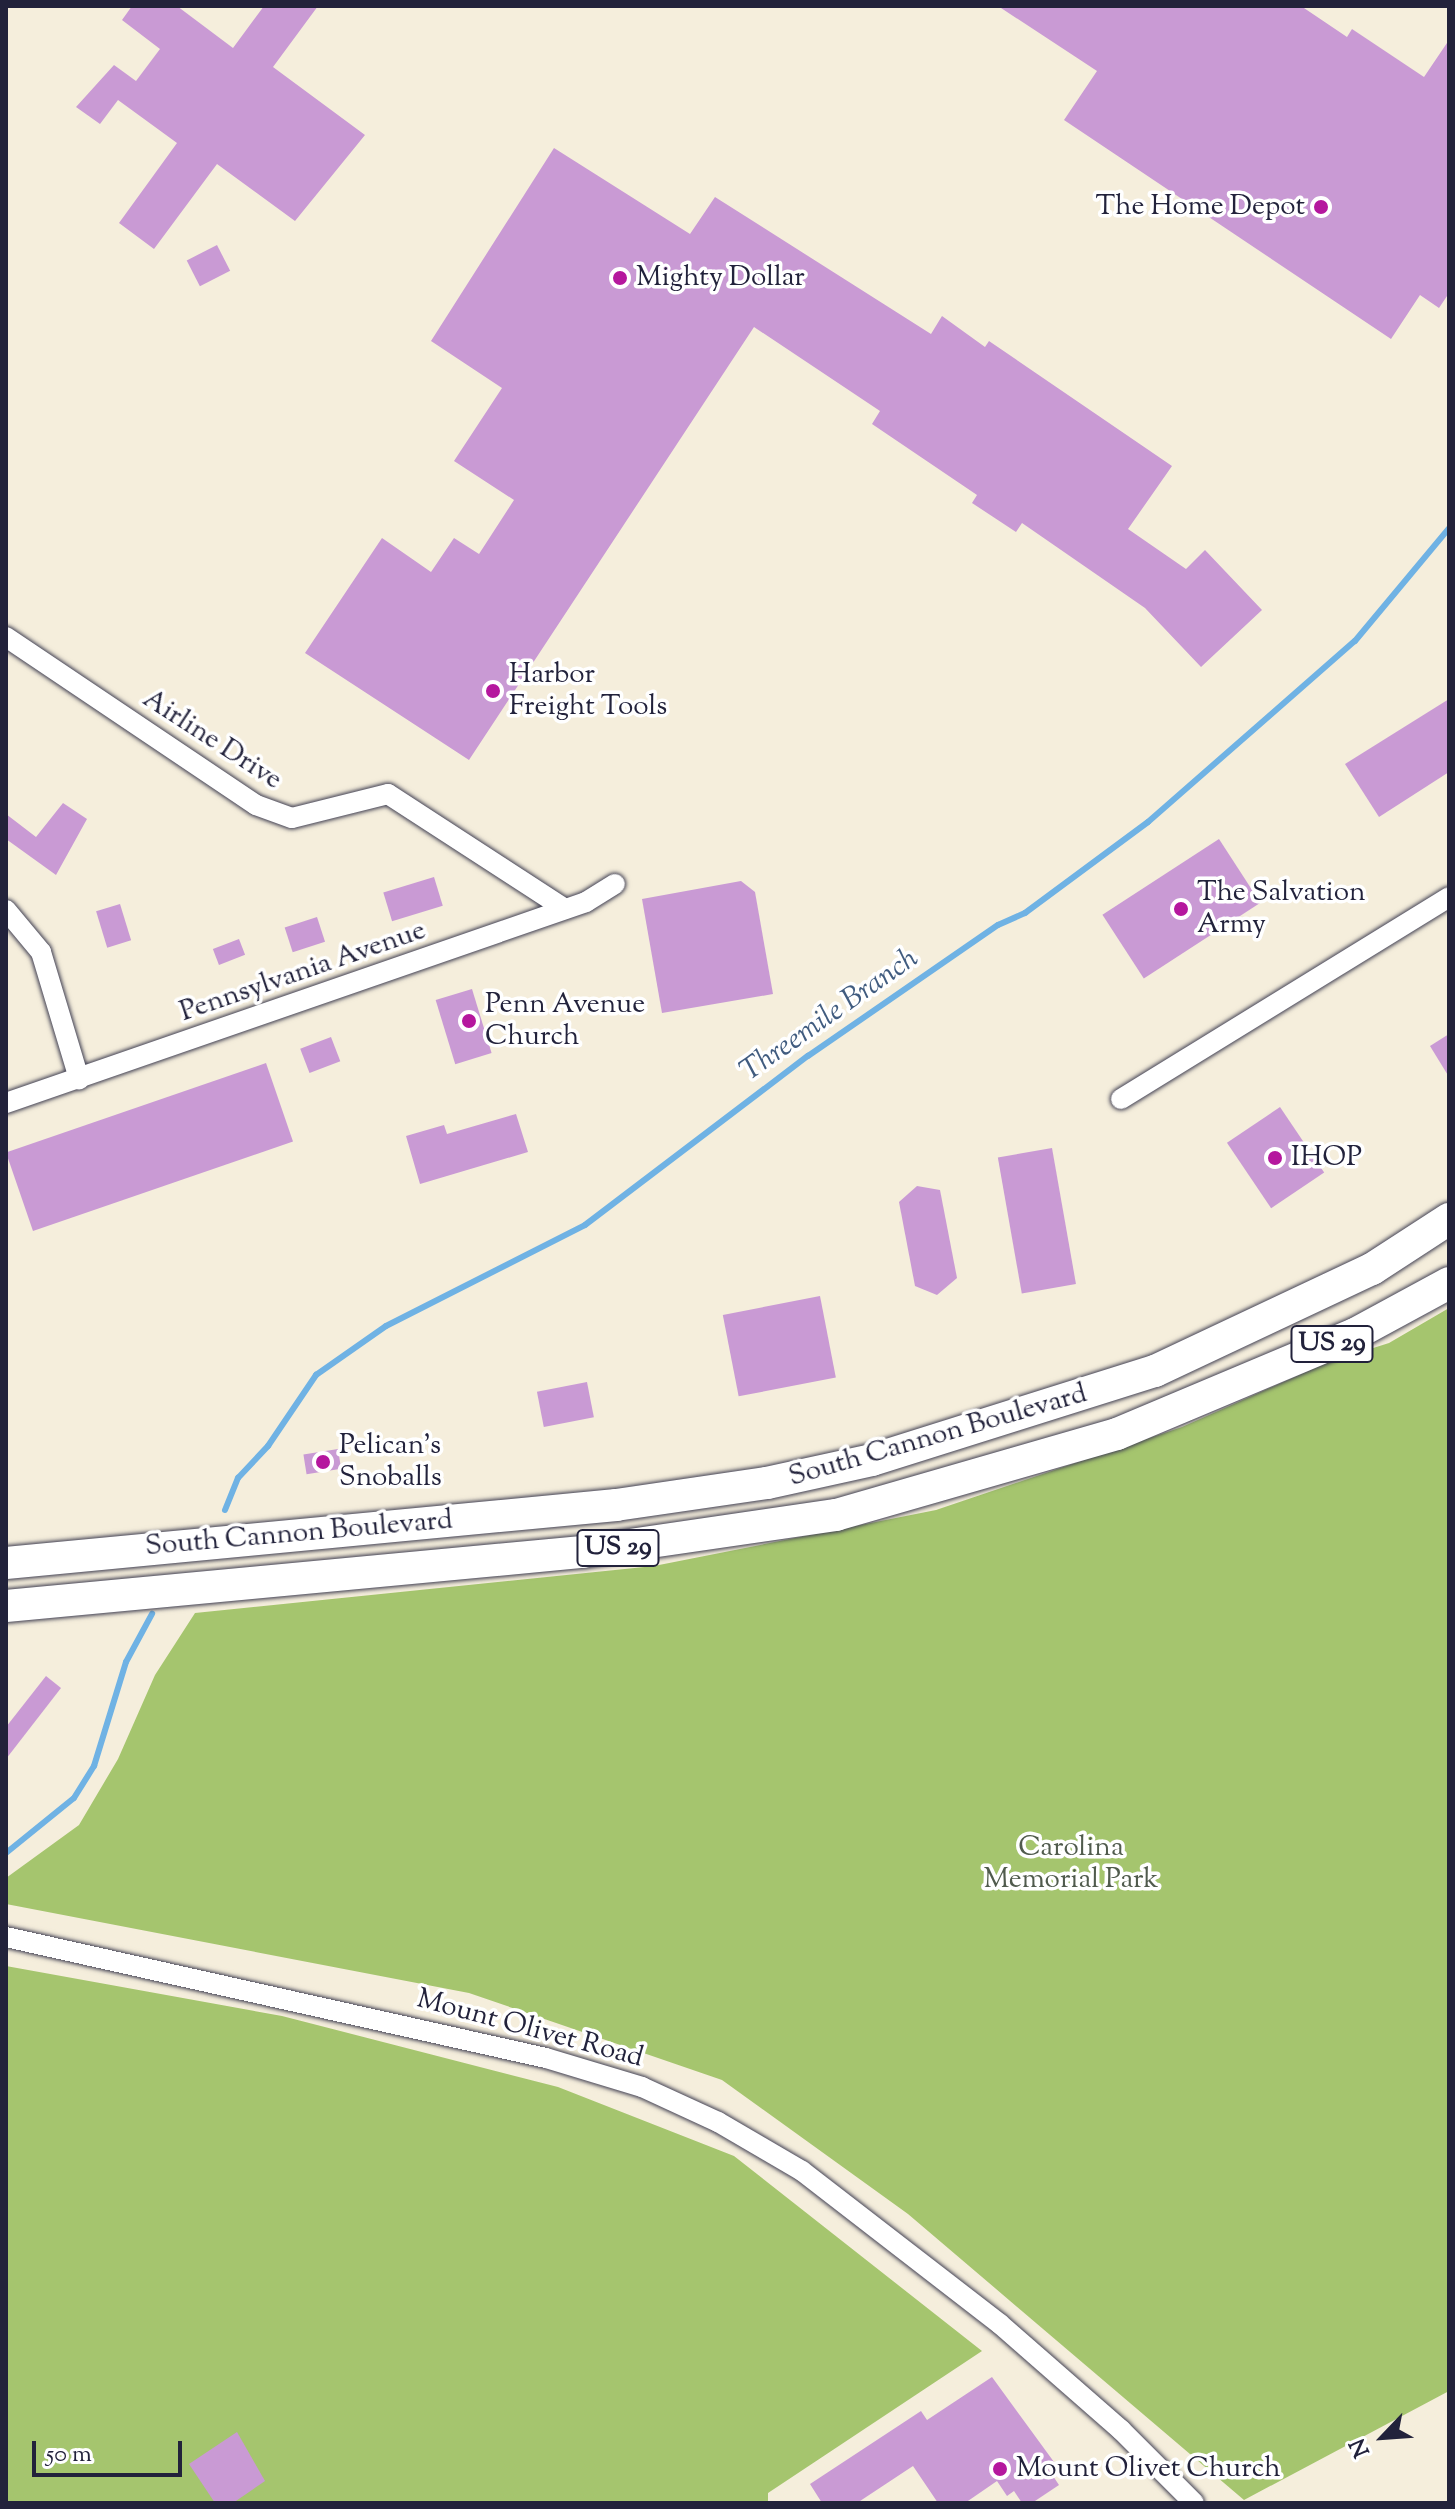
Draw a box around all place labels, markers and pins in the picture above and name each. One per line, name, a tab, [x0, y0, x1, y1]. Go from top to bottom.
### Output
place label: The Home Depot	[1096, 190, 1305, 224]
marker: The Home Depot	[1312, 198, 1330, 216]
place label: Mighty Dollar	[636, 261, 805, 295]
marker: Mighty Dollar	[611, 269, 629, 287]
place label: Harbor Freight Tools	[509, 658, 667, 724]
marker: Harbor Freight Tools	[484, 682, 502, 700]
place label: The Salvation Army	[1197, 876, 1366, 942]
marker: The Salvation Army	[1172, 900, 1190, 918]
place label: Penn Avenue Church	[485, 988, 645, 1054]
marker: Penn Avenue Church	[460, 1012, 478, 1030]
place label: IHOP	[1291, 1141, 1362, 1175]
marker: IHOP	[1266, 1149, 1284, 1167]
place label: Pelican's Snoballs	[339, 1429, 442, 1495]
marker: Pelican's Snoballs	[314, 1453, 332, 1471]
place label: Mount Olivet Church	[1016, 2452, 1281, 2486]
marker: Mount Olivet Church	[991, 2460, 1009, 2478]

